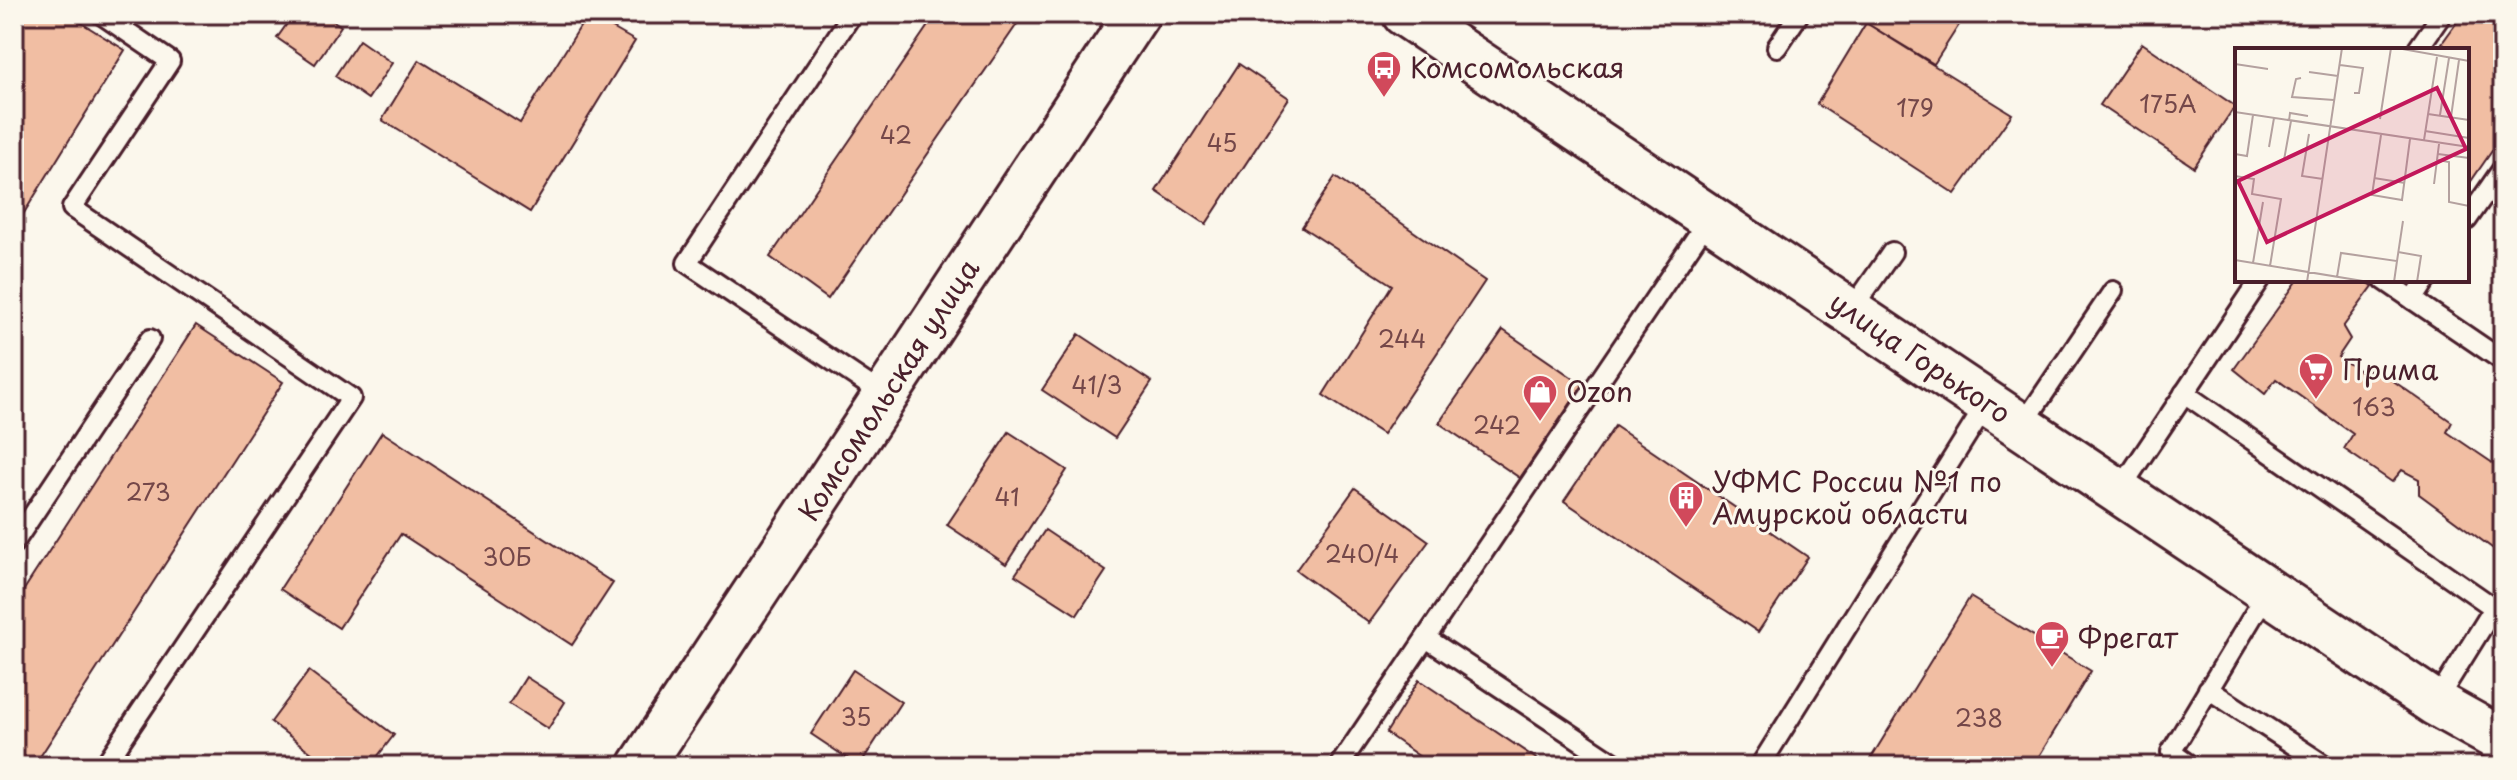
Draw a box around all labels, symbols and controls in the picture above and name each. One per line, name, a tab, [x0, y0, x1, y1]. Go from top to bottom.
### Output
place label: Комсомольская	[1410, 45, 1625, 88]
inset map	[2235, 48, 2469, 282]
bus stop icon: Комсомольская	[1365, 49, 1403, 99]
house number: 175А	[2139, 85, 2197, 121]
house number: 179	[1896, 89, 1934, 125]
house number: 42	[880, 116, 912, 152]
house number: 45	[1207, 124, 1237, 160]
street label: Комсомольская улица	[787, 249, 989, 529]
street label: улица Горького	[1821, 280, 2020, 434]
house number: 244	[1378, 320, 1426, 356]
place label: Прима	[2342, 347, 2439, 390]
supermarket icon: Прима	[2297, 351, 2335, 401]
house number: 41/3	[1072, 366, 1122, 402]
place label: Ozon	[1566, 369, 1633, 412]
shop icon: Ozon	[1521, 373, 1559, 423]
house number: 163	[2352, 388, 2396, 424]
house number: 242	[1473, 406, 1521, 442]
place label: УФМС России №1 по Амурской области	[1712, 459, 2002, 534]
house number: 273	[125, 473, 171, 509]
house number: 41	[994, 478, 1020, 514]
building icon: УФМС России №1 по Амурской области	[1667, 479, 1705, 529]
house number: 240/4	[1325, 535, 1399, 571]
house number: 30Б	[482, 538, 532, 574]
place label: Фрегат	[2078, 615, 2179, 658]
cafe icon: Фрегат	[2033, 619, 2071, 669]
house number: 35	[841, 698, 871, 734]
house number: 238	[1955, 699, 2003, 735]

